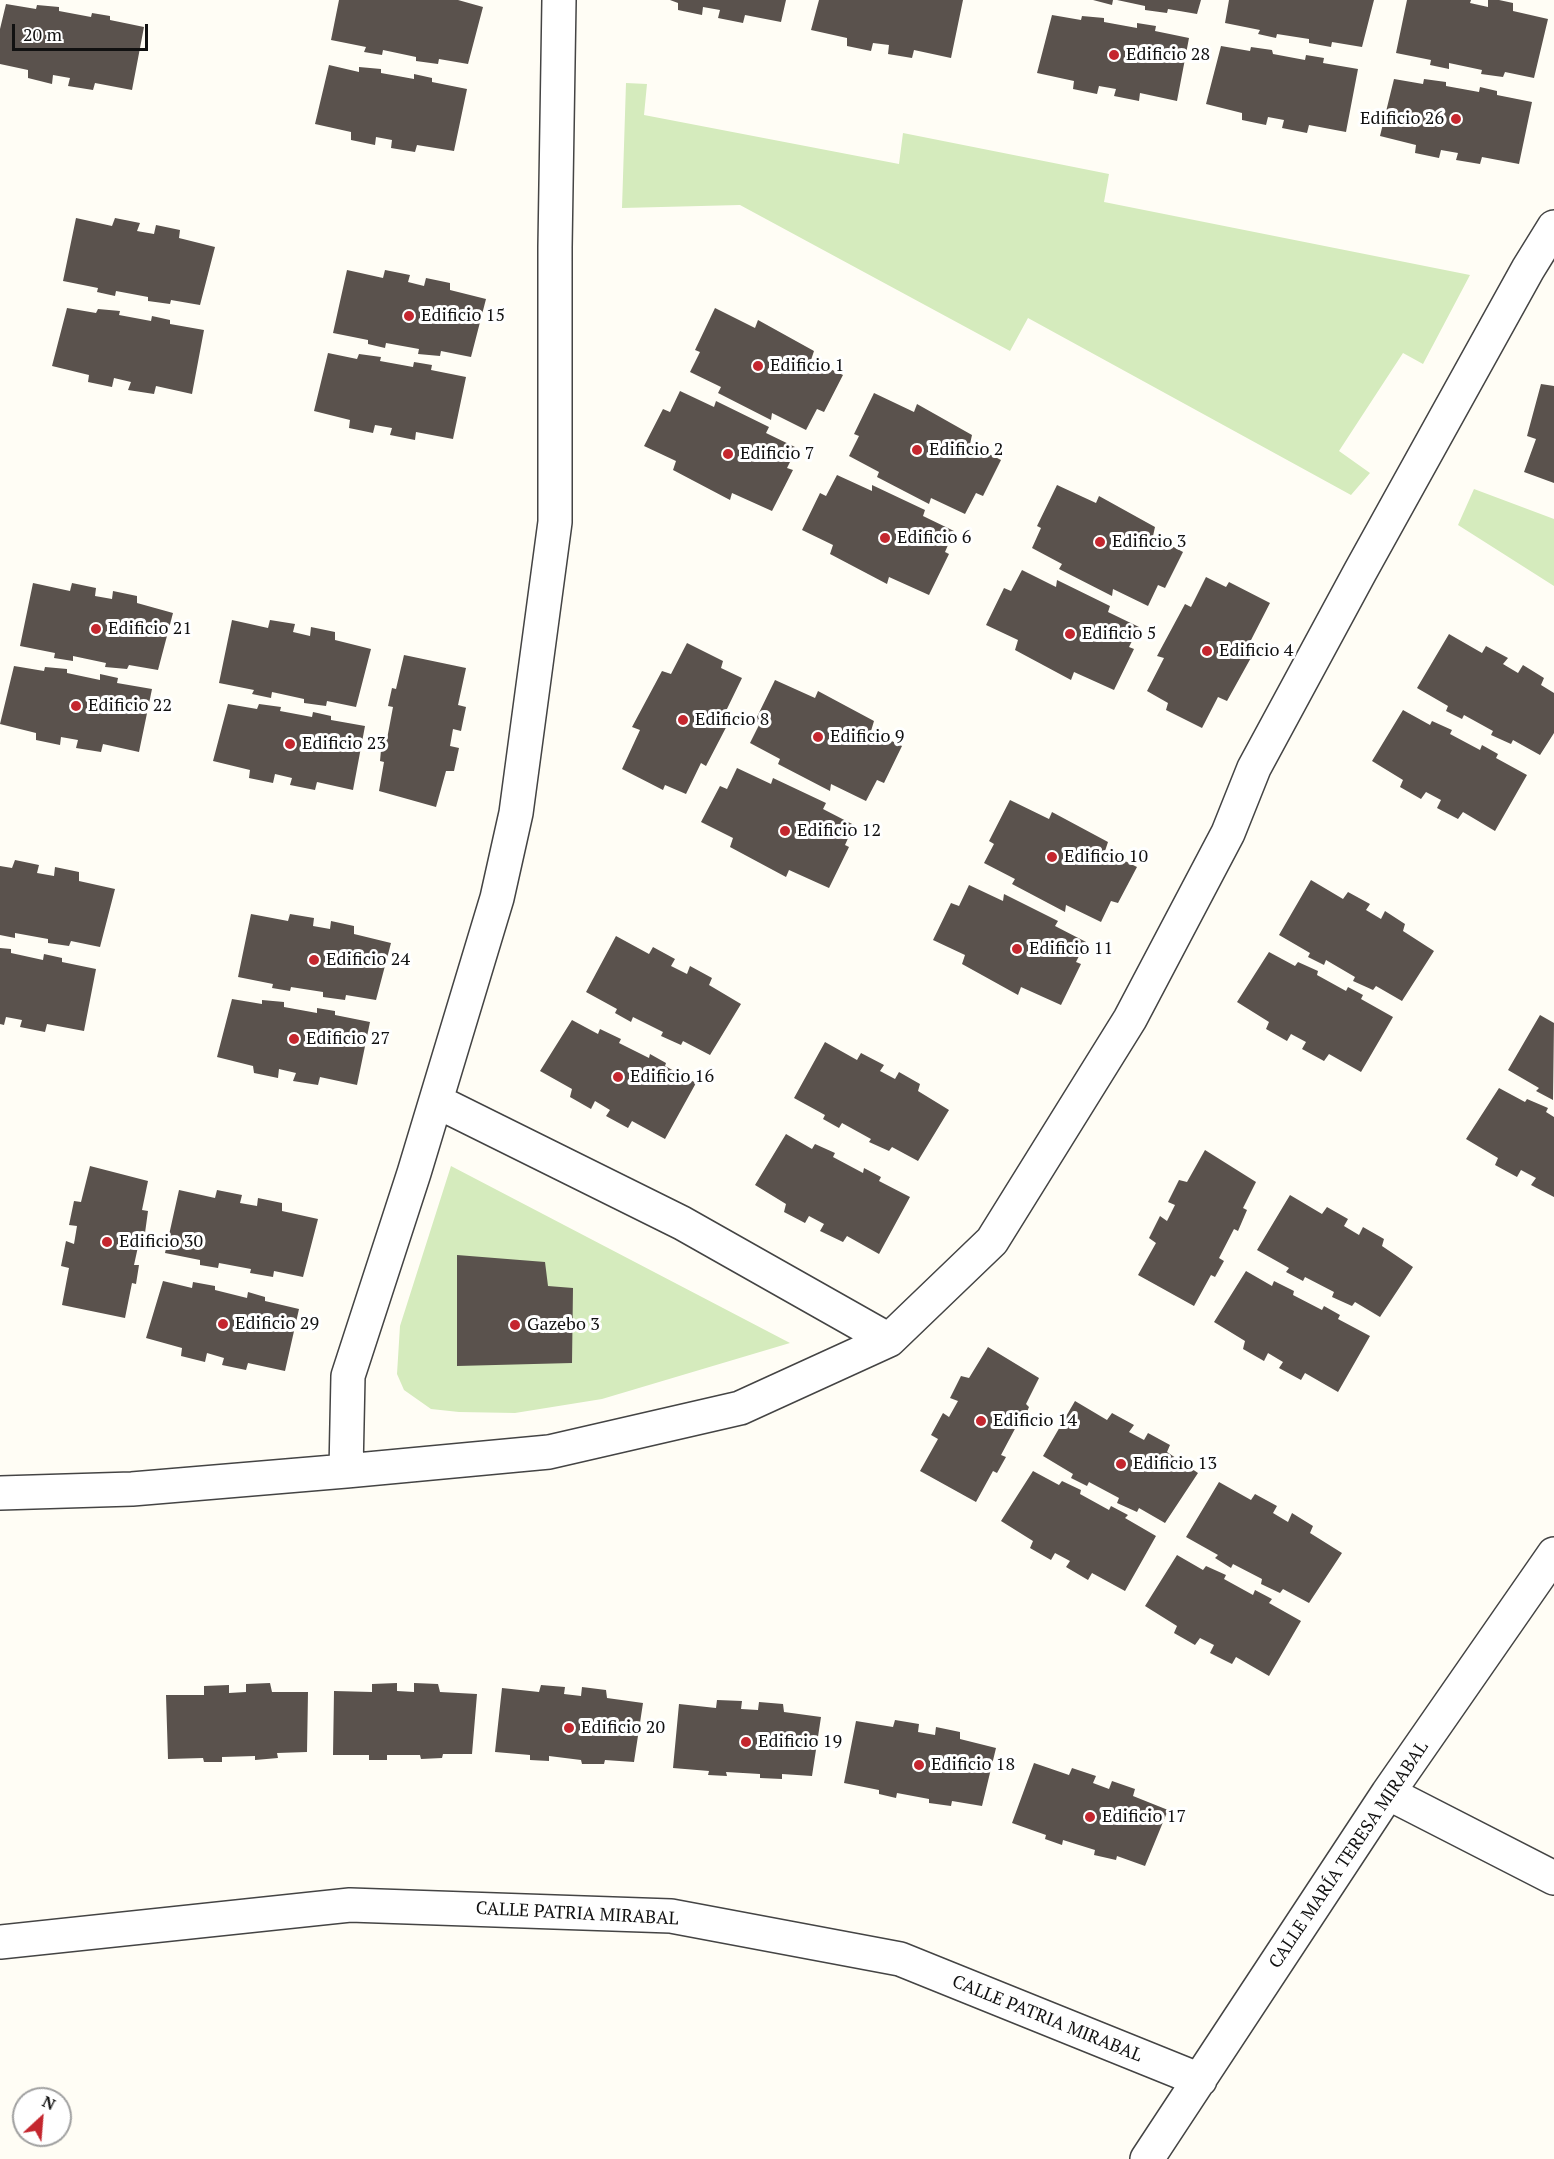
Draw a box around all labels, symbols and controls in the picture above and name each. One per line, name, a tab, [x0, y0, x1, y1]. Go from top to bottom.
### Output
scale bar	[15, 12, 152, 50]
text: 20 m	[23, 22, 62, 46]
place label: Edificio 28	[1126, 44, 1210, 66]
marker: Edificio 28	[1107, 48, 1121, 62]
place label: Edificio 26	[1360, 108, 1444, 130]
marker: Edificio 26	[1449, 112, 1463, 126]
place label: Edificio 15	[421, 305, 505, 327]
marker: Edificio 15	[402, 309, 416, 323]
place label: Edificio 1	[770, 355, 844, 377]
marker: Edificio 1	[751, 359, 765, 373]
place label: Edificio 2	[929, 439, 1003, 461]
place label: Edificio 7	[740, 443, 814, 465]
marker: Edificio 2	[910, 443, 924, 457]
marker: Edificio 7	[721, 447, 735, 461]
place label: Edificio 6	[897, 527, 971, 549]
marker: Edificio 6	[878, 531, 892, 545]
place label: Edificio 3	[1112, 531, 1186, 553]
marker: Edificio 3	[1093, 535, 1107, 549]
place label: Edificio 21	[108, 618, 192, 640]
marker: Edificio 21	[89, 622, 103, 636]
place label: Edificio 5	[1082, 623, 1156, 645]
marker: Edificio 5	[1063, 627, 1077, 641]
place label: Edificio 4	[1219, 640, 1293, 662]
marker: Edificio 4	[1200, 644, 1214, 658]
place label: Edificio 22	[88, 695, 172, 717]
marker: Edificio 22	[69, 699, 83, 713]
place label: Edificio 8	[695, 709, 769, 731]
marker: Edificio 8	[676, 713, 690, 727]
place label: Edificio 9	[830, 726, 904, 748]
marker: Edificio 9	[811, 730, 825, 744]
place label: Edificio 23	[302, 733, 386, 755]
marker: Edificio 23	[283, 737, 297, 751]
place label: Edificio 12	[797, 820, 881, 842]
marker: Edificio 12	[778, 824, 792, 838]
place label: Edificio 10	[1064, 846, 1148, 868]
marker: Edificio 10	[1045, 850, 1059, 864]
place label: Edificio 11	[1029, 938, 1113, 960]
marker: Edificio 11	[1010, 942, 1024, 956]
place label: Edificio 24	[326, 949, 410, 971]
marker: Edificio 24	[307, 953, 321, 967]
place label: Edificio 27	[306, 1028, 390, 1050]
marker: Edificio 27	[287, 1032, 301, 1046]
place label: Edificio 16	[630, 1066, 714, 1088]
marker: Edificio 16	[611, 1070, 625, 1084]
place label: Edificio 30	[119, 1231, 203, 1253]
marker: Edificio 30	[100, 1235, 114, 1249]
place label: Edificio 29	[235, 1313, 319, 1335]
place label: Gazebo 3	[527, 1314, 600, 1336]
marker: Edificio 29	[216, 1317, 230, 1331]
marker: Gazebo 3	[508, 1318, 522, 1332]
place label: Edificio 14	[993, 1410, 1077, 1432]
marker: Edificio 14	[974, 1414, 988, 1428]
place label: Edificio 13	[1133, 1453, 1217, 1475]
marker: Edificio 13	[1114, 1457, 1128, 1471]
place label: Edificio 20	[581, 1717, 665, 1739]
marker: Edificio 20	[562, 1721, 576, 1735]
place label: Edificio 19	[758, 1731, 842, 1753]
marker: Edificio 19	[739, 1735, 753, 1749]
street label: CALLE MARÍA TERESA MIRABAL	[1265, 1737, 1433, 1973]
place label: Edificio 18	[931, 1754, 1015, 1776]
marker: Edificio 18	[912, 1758, 926, 1772]
place label: Edificio 17	[1102, 1806, 1186, 1828]
marker: Edificio 17	[1083, 1810, 1097, 1824]
street label: CALLE PATRIA MIRABAL	[475, 1898, 679, 1930]
street label: CALLE PATRIA MIRABAL	[949, 1971, 1145, 2067]
north arrow	[12, 2087, 72, 2147]
text: N	[39, 2090, 59, 2115]

